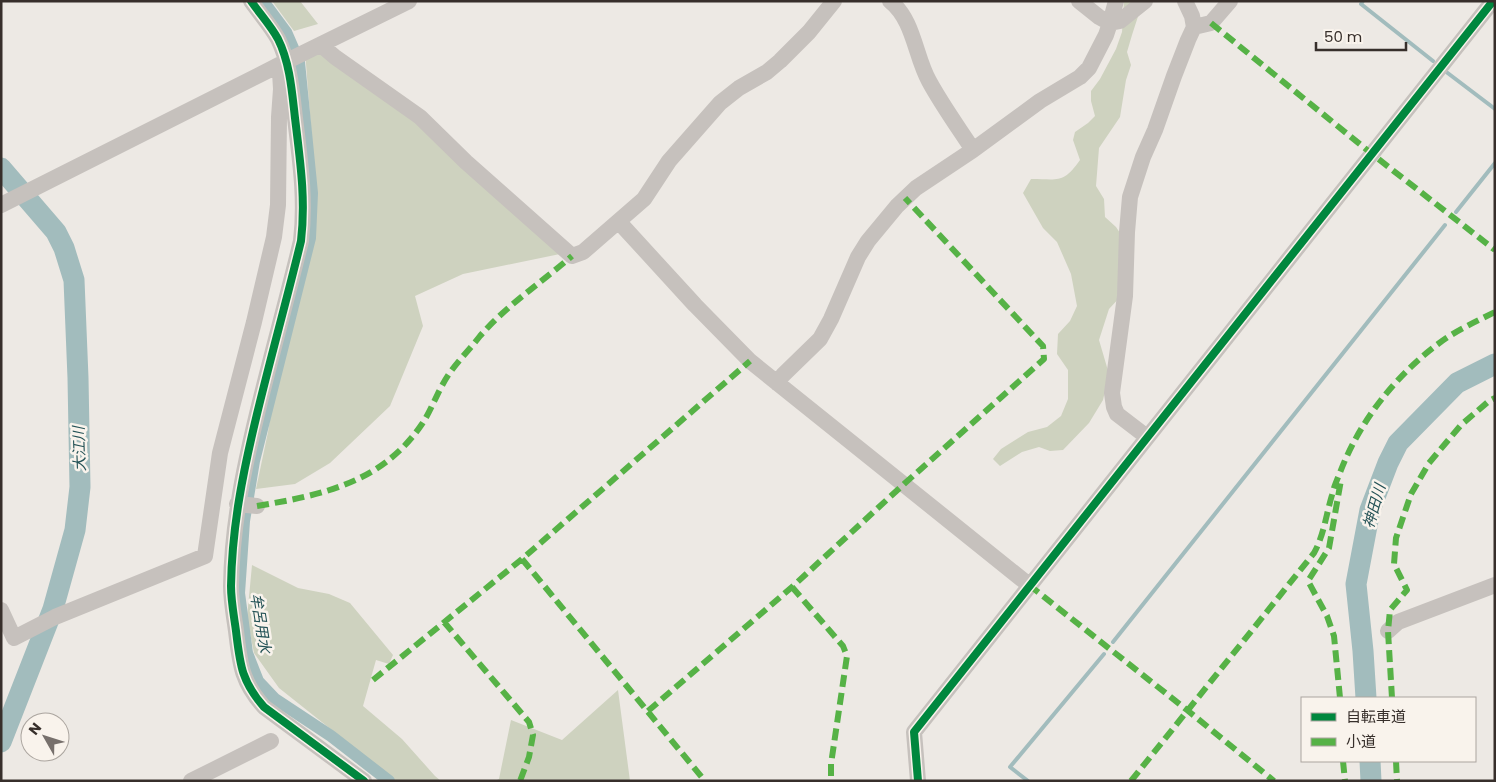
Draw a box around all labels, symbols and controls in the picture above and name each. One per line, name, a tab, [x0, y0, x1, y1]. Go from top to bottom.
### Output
scale bar	[1316, 20, 1406, 52]
text: 50 m	[1324, 26, 1362, 47]
water label: 大江川	[68, 424, 90, 472]
water label: 神田川	[1358, 480, 1391, 531]
water label: 牟呂用水	[246, 592, 276, 656]
legend	[1301, 697, 1476, 762]
text: 自転車道	[1346, 706, 1406, 727]
north arrow	[20, 712, 70, 762]
text: N	[24, 718, 46, 739]
text: 小道	[1346, 731, 1376, 752]

